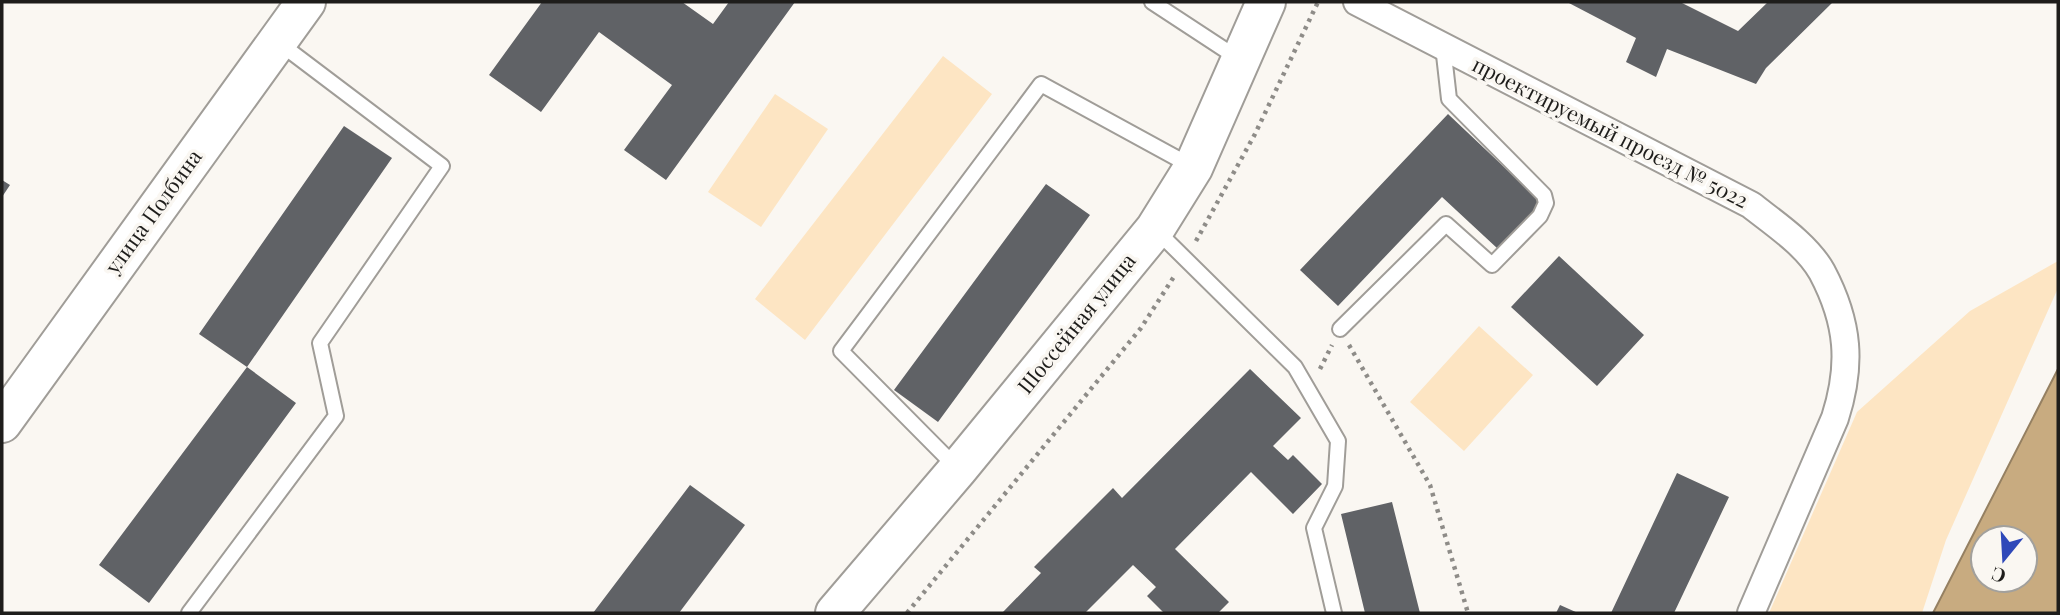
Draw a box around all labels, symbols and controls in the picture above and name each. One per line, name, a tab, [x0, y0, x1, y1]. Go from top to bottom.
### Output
street label: проектируемый проезд № 5022	[1468, 49, 1754, 213]
street label: улица Полбина	[97, 143, 207, 279]
street label: Шоссейная улица	[1010, 246, 1141, 399]
north arrow	[1969, 524, 2039, 594]
text: С	[1988, 562, 2009, 591]

